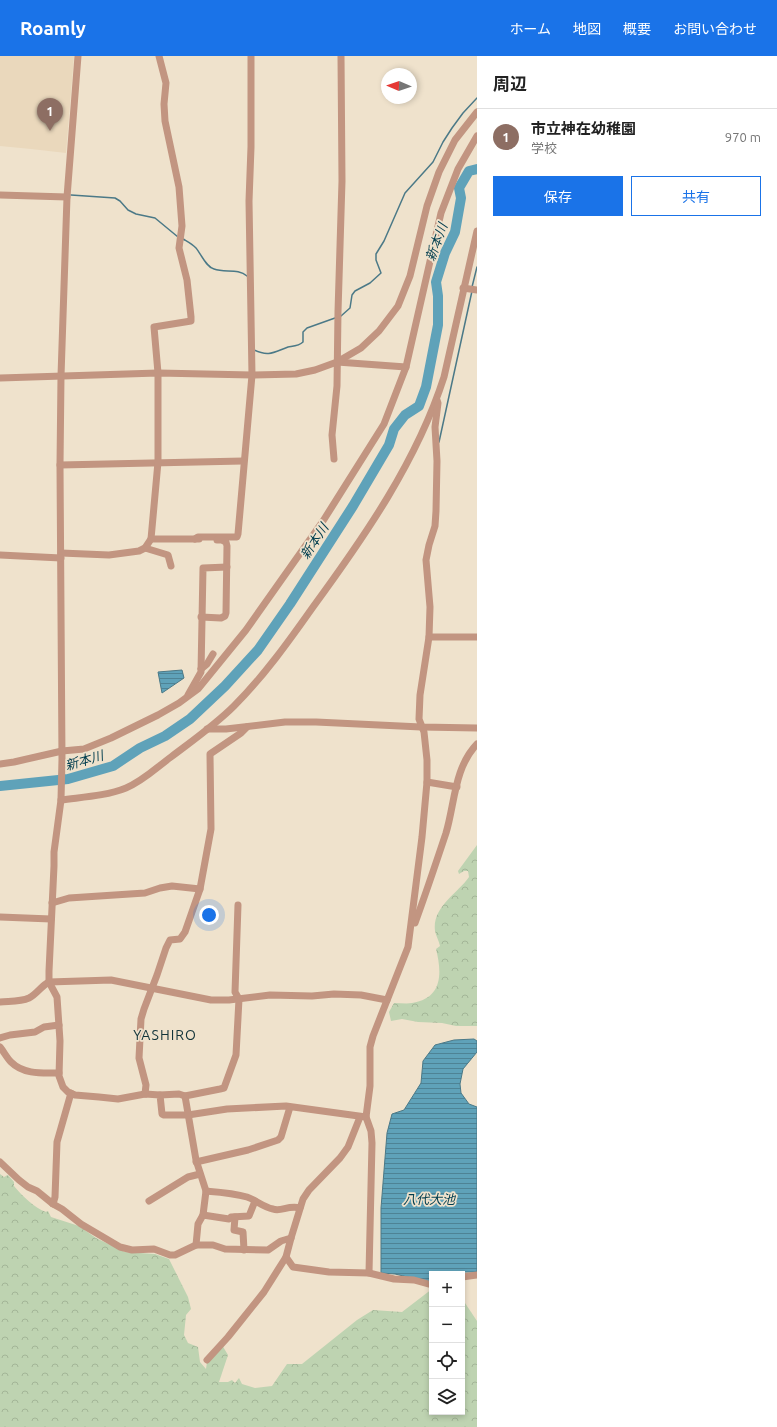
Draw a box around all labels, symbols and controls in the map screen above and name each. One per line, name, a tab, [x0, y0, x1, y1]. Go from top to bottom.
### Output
text: Roamly	[20, 17, 86, 39]
text: ホーム	[509, 21, 551, 37]
text: 地図	[573, 21, 601, 37]
text: 概要	[623, 21, 651, 37]
text: お問い合わせ	[673, 21, 757, 37]
north arrow	[381, 68, 417, 104]
text: 周辺	[493, 74, 527, 93]
pin: 1	[37, 98, 63, 131]
text: 市立神在幼稚園	[531, 120, 636, 137]
text: 1	[502, 130, 510, 144]
text: 970 m	[725, 130, 761, 144]
text: 学校	[531, 141, 557, 155]
button: 保存	[493, 176, 623, 216]
button: 共有	[631, 176, 761, 216]
water label: 新本川	[423, 219, 450, 263]
water label: 新本川	[298, 519, 332, 561]
water label: 新本川	[63, 747, 107, 772]
your location	[199, 905, 219, 925]
district label: YASHIRO	[133, 1027, 197, 1043]
water label: 八代大池	[403, 1192, 457, 1206]
map controls	[429, 1271, 465, 1415]
button: +	[429, 1271, 465, 1307]
button: −	[429, 1307, 465, 1343]
button: locate	[429, 1343, 465, 1379]
button: layers	[429, 1379, 465, 1415]

